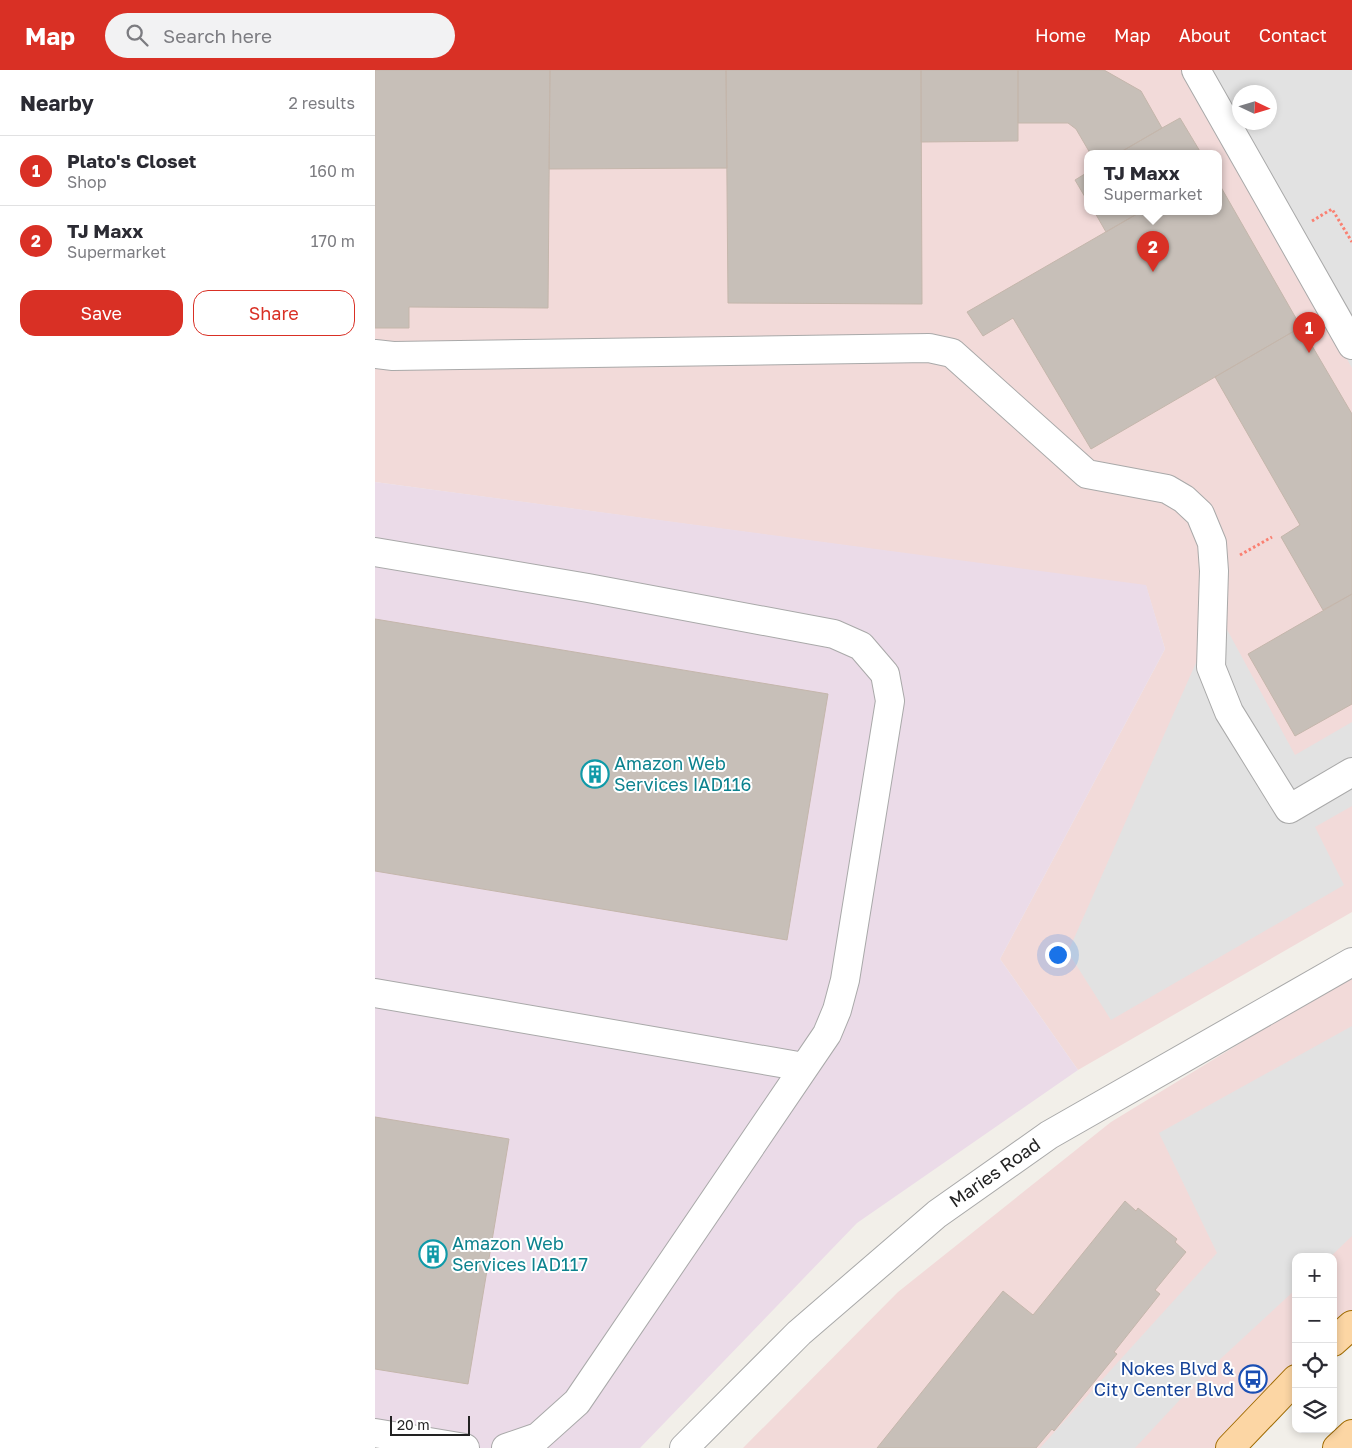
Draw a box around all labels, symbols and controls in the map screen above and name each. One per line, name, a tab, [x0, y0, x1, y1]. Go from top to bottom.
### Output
search box	[105, 13, 455, 58]
text: Map	[25, 21, 75, 50]
icon: search	[123, 21, 151, 49]
text: Search here	[163, 24, 272, 47]
text: Home	[1035, 24, 1086, 46]
text: Map	[1114, 24, 1151, 46]
text: About	[1179, 24, 1231, 46]
text: Contact	[1259, 24, 1327, 46]
north arrow	[1232, 85, 1277, 130]
text: Nearby	[20, 90, 94, 116]
text: 2 results	[289, 93, 355, 113]
text: Plato's Closet	[67, 149, 196, 172]
popup	[1084, 150, 1222, 215]
text: 1	[32, 161, 40, 181]
text: 160 m	[309, 161, 355, 181]
text: TJ Maxx	[1103, 161, 1180, 184]
text: Shop	[67, 172, 107, 192]
text: Supermarket	[1103, 184, 1203, 204]
text: TJ Maxx	[67, 219, 143, 242]
text: 2	[31, 231, 41, 251]
text: 170 m	[311, 231, 355, 251]
pin: 2	[1137, 231, 1169, 272]
text: Supermarket	[67, 242, 166, 262]
button: Save	[20, 290, 183, 336]
button: Share	[193, 290, 355, 336]
pin: 1	[1293, 312, 1325, 353]
place label: Amazon Web Services IAD116	[614, 752, 751, 795]
building icon: Amazon Web Services IAD116	[580, 759, 610, 789]
your location	[1045, 942, 1071, 968]
street label: Maries Road	[945, 1133, 1044, 1212]
place label: Amazon Web Services IAD117	[452, 1232, 588, 1275]
building icon: Amazon Web Services IAD117	[418, 1239, 448, 1269]
map controls	[1292, 1253, 1337, 1433]
button: +	[1292, 1253, 1337, 1298]
button: −	[1292, 1298, 1337, 1343]
button: locate	[1292, 1343, 1337, 1388]
place label: Nokes Blvd & City Center Blvd	[1094, 1357, 1234, 1400]
bus stop icon: Nokes Blvd & City Center Blvd	[1238, 1364, 1268, 1394]
button: layers	[1292, 1388, 1337, 1433]
scale bar	[390, 1413, 470, 1436]
text: 20 m	[397, 1416, 430, 1433]

